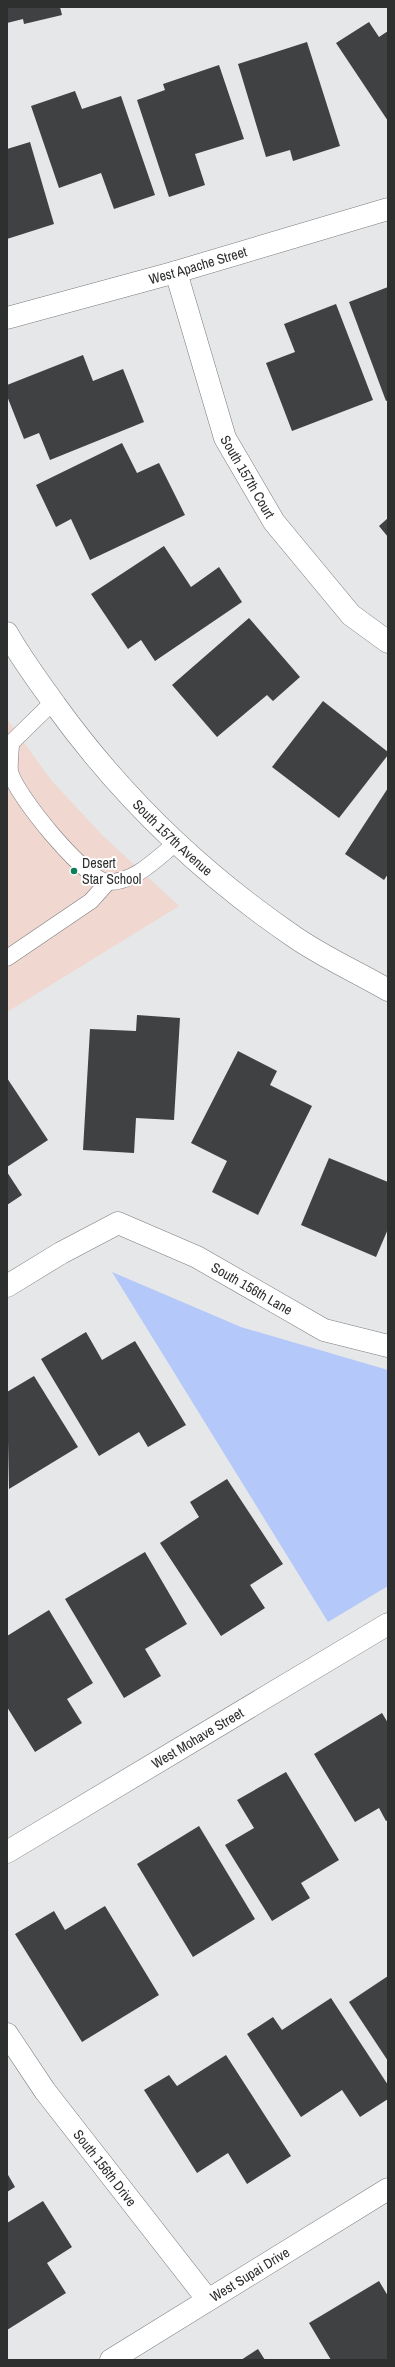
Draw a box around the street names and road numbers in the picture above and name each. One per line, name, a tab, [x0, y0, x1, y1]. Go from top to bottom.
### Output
street label: West Apache Street	[147, 242, 249, 288]
street label: South 157th Court	[216, 432, 279, 522]
street label: South 157th Avenue	[129, 795, 216, 880]
street label: South 156th Lane	[208, 1258, 296, 1319]
street label: West Mohave Street	[148, 1704, 247, 1772]
street label: South 156th Drive	[69, 2126, 141, 2210]
street label: West Supai Drive	[207, 2243, 293, 2306]

